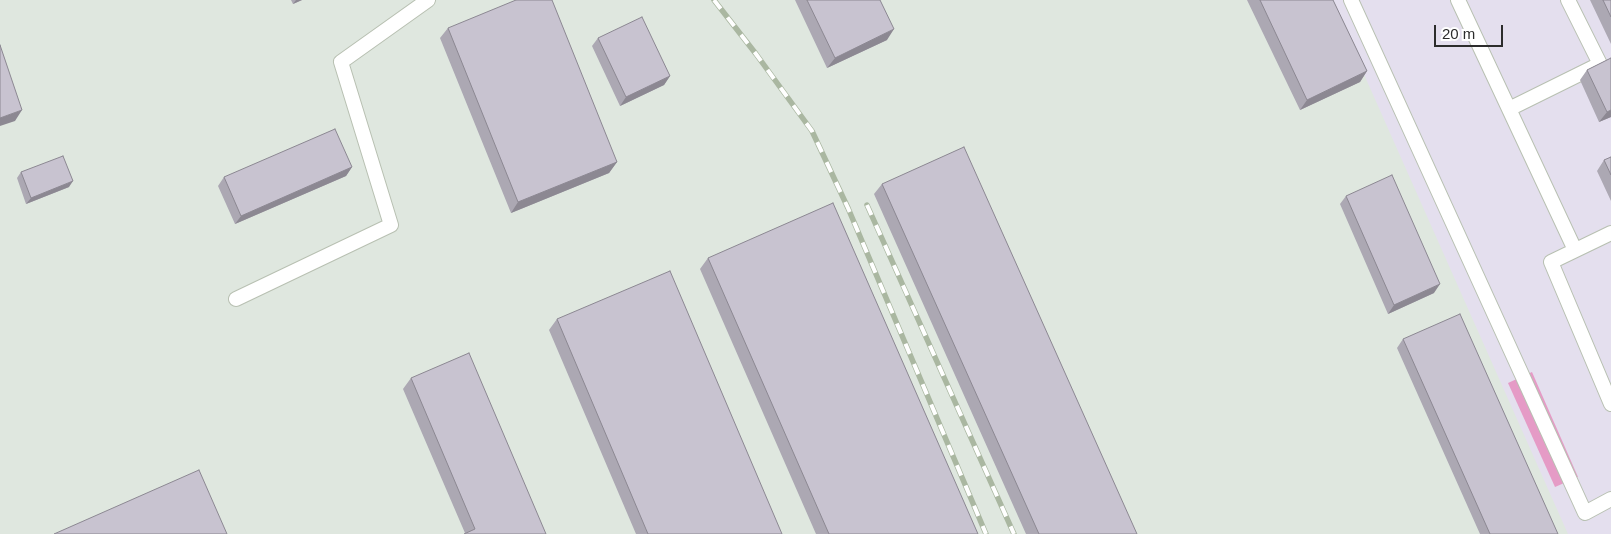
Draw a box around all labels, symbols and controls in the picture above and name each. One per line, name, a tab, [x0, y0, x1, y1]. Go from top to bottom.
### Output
scale bar	[1436, 15, 1505, 47]
text: 20 m	[1442, 25, 1475, 42]

